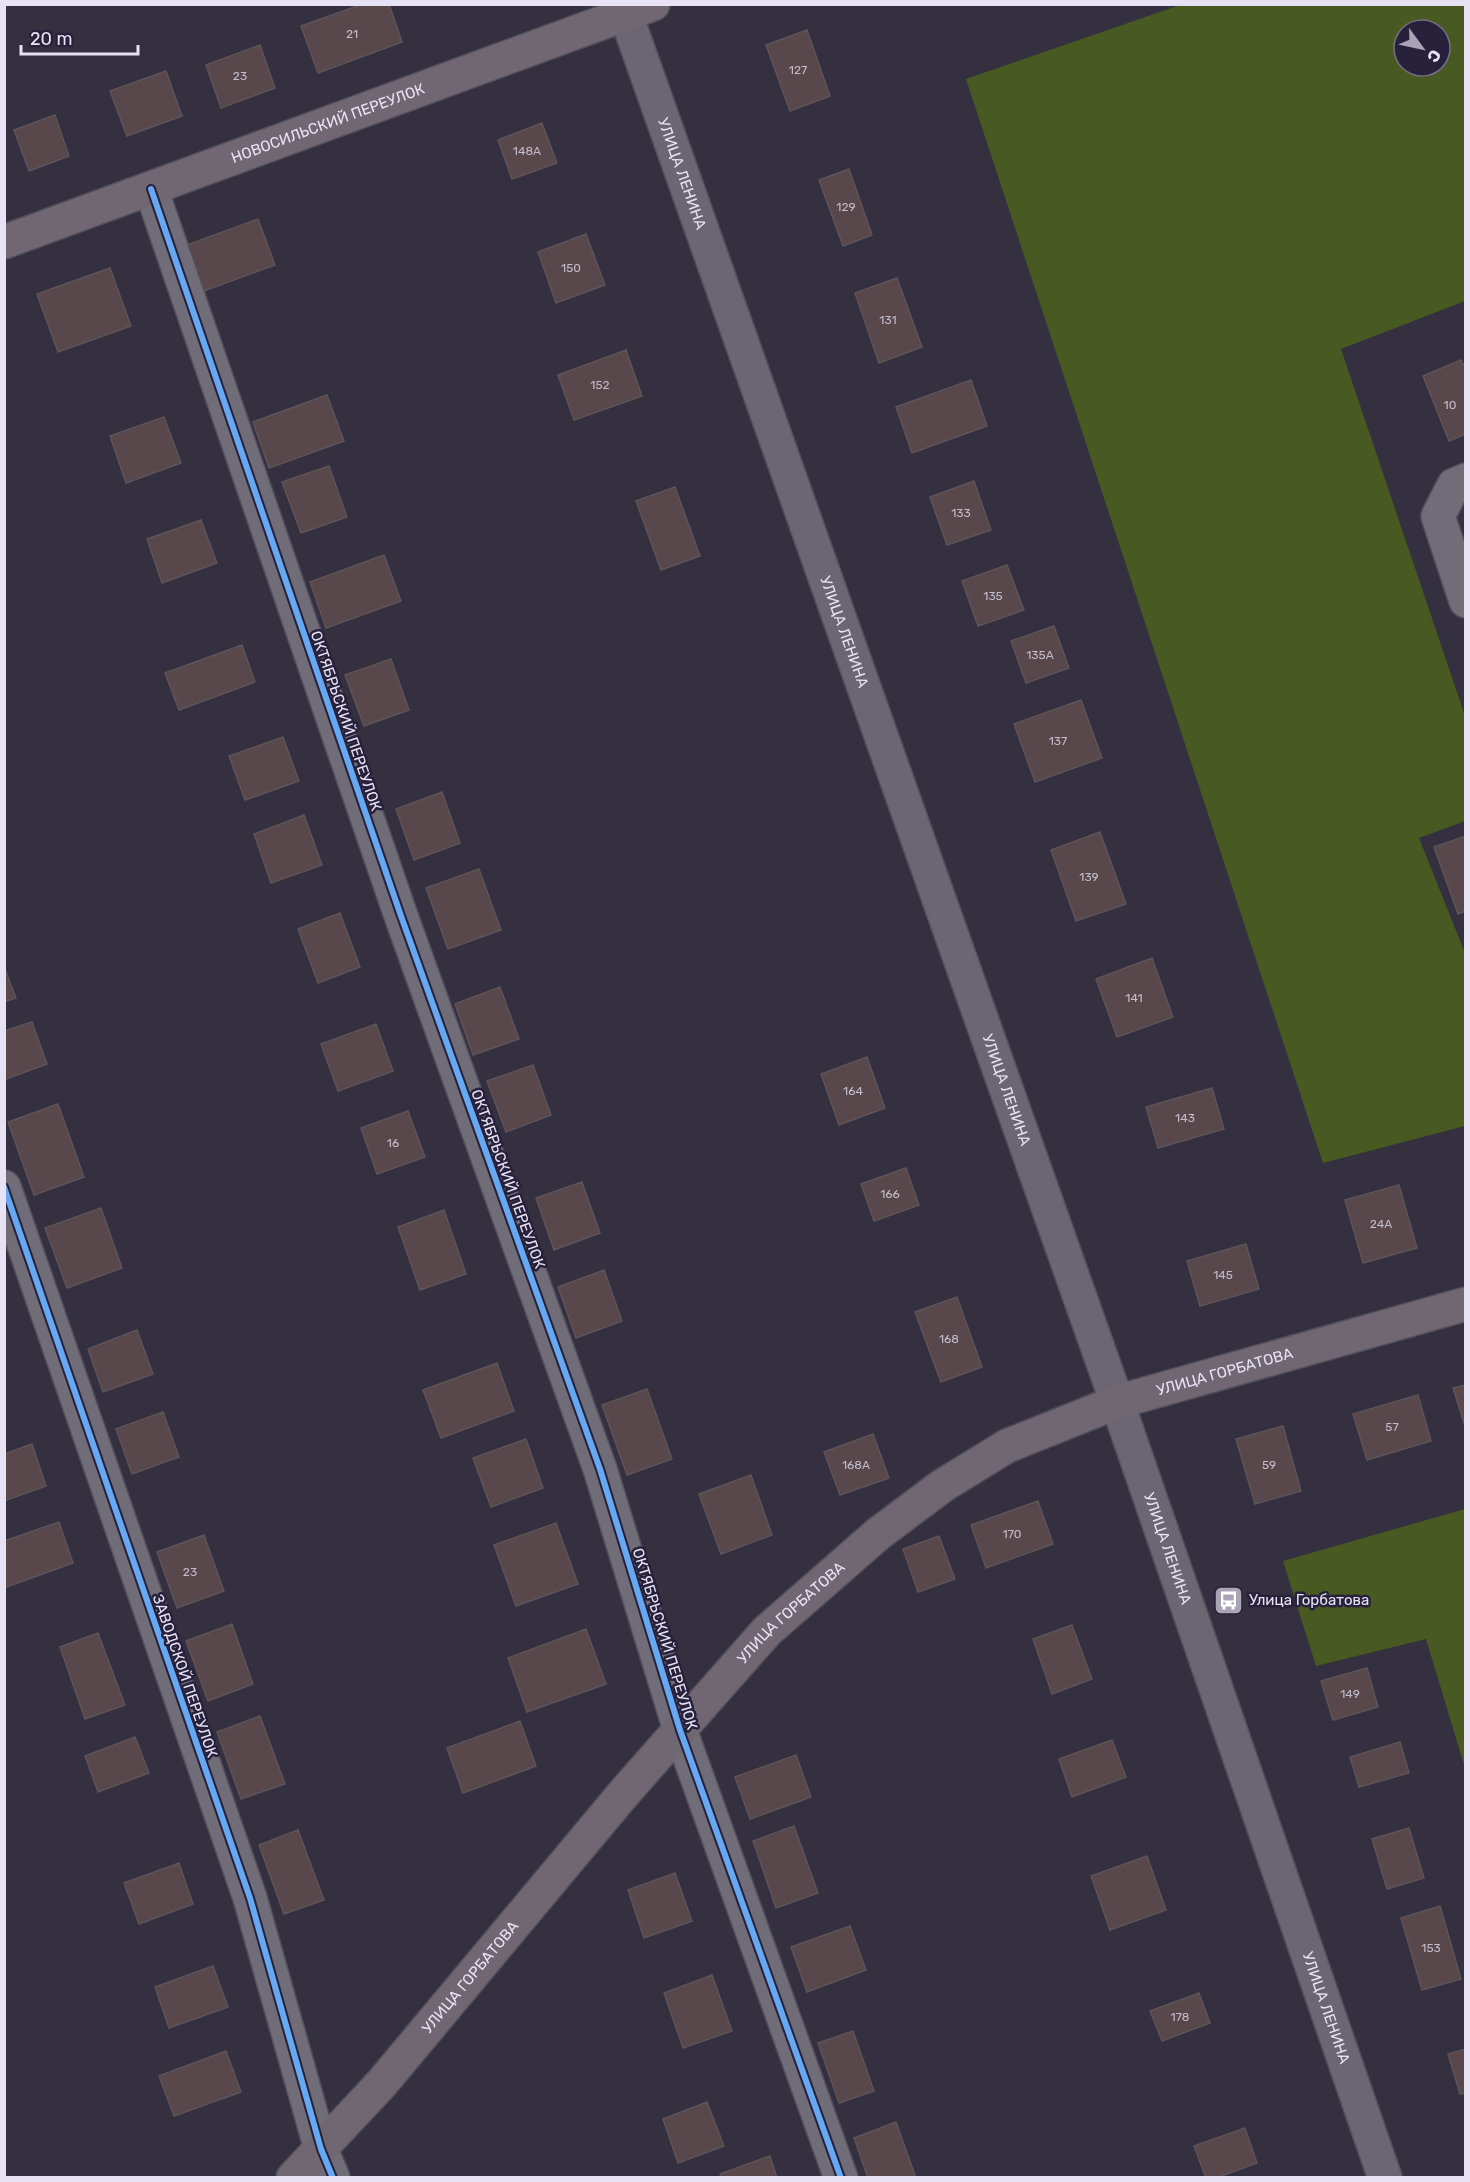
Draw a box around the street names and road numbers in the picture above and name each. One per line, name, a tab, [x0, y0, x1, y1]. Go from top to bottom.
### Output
street label: НОВОСИЛЬСКИЙ ПЕРЕУЛОК	[229, 79, 427, 167]
street label: УЛИЦА ЛЕНИНА	[654, 115, 710, 232]
street label: УЛИЦА ЛЕНИНА	[816, 574, 872, 690]
street label: ОКТЯБРЬСКИЙ ПЕРЕУЛОК	[307, 629, 385, 814]
street label: УЛИЦА ЛЕНИНА	[978, 1032, 1035, 1148]
street label: ОКТЯБРЬСКИЙ ПЕРЕУЛОК	[467, 1087, 549, 1271]
street label: УЛИЦА ГОРБАТОВА	[1154, 1344, 1295, 1399]
street label: УЛИЦА ЛЕНИНА	[1140, 1490, 1195, 1607]
street label: ОКТЯБРЬСКИЙ ПЕРЕУЛОК	[629, 1546, 701, 1733]
street label: УЛИЦА ГОРБАТОВА	[733, 1558, 849, 1667]
street label: ЗАВОДСКОЙ ПЕРЕУЛОК	[149, 1592, 222, 1760]
street label: УЛИЦА ГОРБАТОВА	[418, 1917, 522, 2037]
street label: УЛИЦА ЛЕНИНА	[1299, 1950, 1354, 2066]

